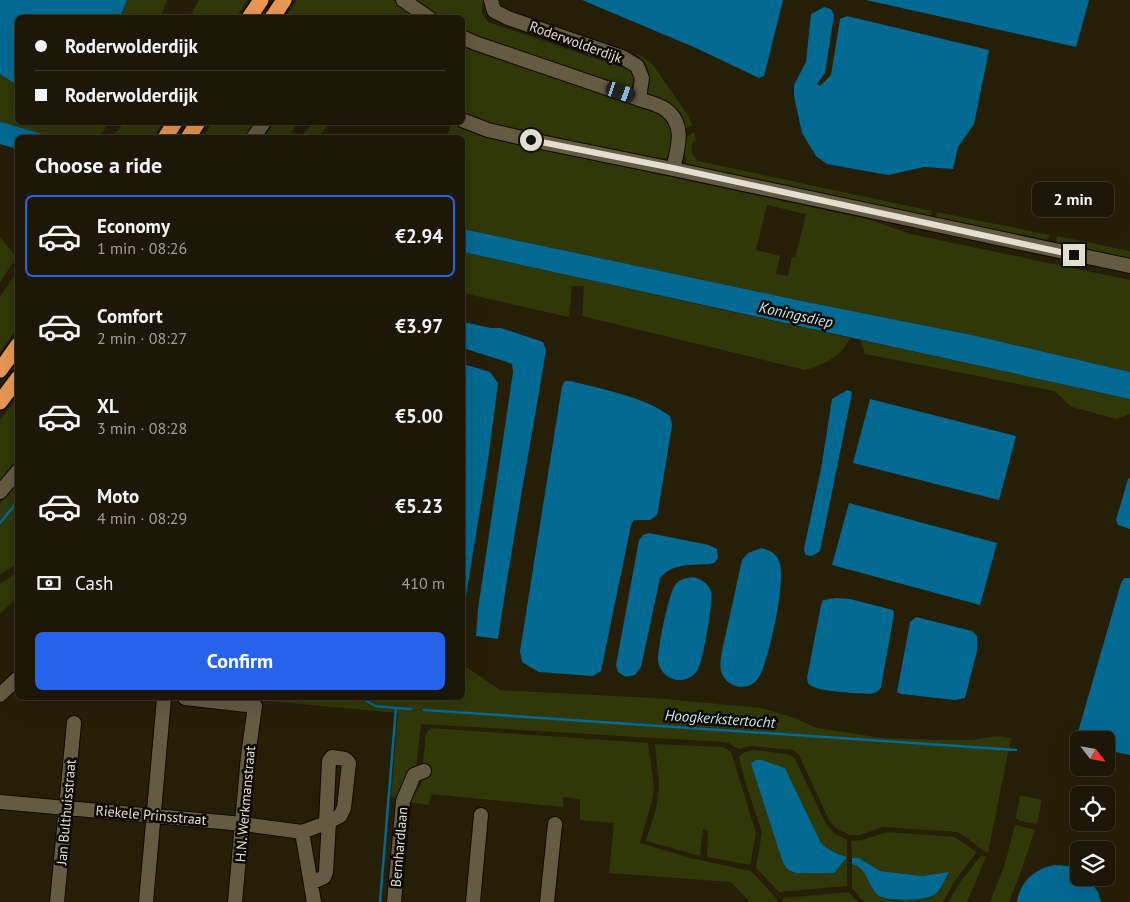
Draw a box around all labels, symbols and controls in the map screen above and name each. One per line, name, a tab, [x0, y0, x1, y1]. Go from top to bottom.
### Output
street label: Roderwolderdijk	[527, 17, 625, 67]
text: Roderwolderdijk	[65, 34, 198, 58]
car	[604, 80, 637, 104]
text: Roderwolderdijk	[65, 83, 198, 107]
route start	[520, 129, 542, 151]
text: Choose a ride	[35, 151, 162, 179]
callout: 2 min	[1033, 182, 1115, 218]
text: 2 min	[1053, 189, 1093, 209]
icon: car	[37, 214, 82, 259]
text: Economy	[97, 214, 170, 238]
text: €2.94	[395, 224, 443, 248]
text: 1 min · 08:26	[97, 238, 187, 258]
route end	[1063, 244, 1085, 266]
water label: Koningsdiep	[757, 297, 835, 332]
icon: car	[37, 304, 82, 349]
text: Comfort	[97, 304, 163, 328]
text: €3.97	[395, 314, 443, 338]
text: 2 min · 08:27	[97, 328, 187, 348]
icon: car	[37, 394, 82, 439]
text: XL	[97, 394, 119, 418]
text: €5.00	[395, 404, 443, 428]
text: 3 min · 08:28	[97, 418, 187, 438]
icon: car	[37, 484, 82, 529]
text: Moto	[97, 484, 139, 508]
text: €5.23	[395, 494, 443, 518]
text: 4 min · 08:29	[97, 508, 187, 528]
icon: cash	[35, 569, 63, 597]
text: Cash	[75, 571, 113, 595]
text: 410 m	[402, 573, 445, 593]
button: Confirm	[35, 632, 445, 690]
water label: Hoogkerkstertocht	[664, 705, 777, 732]
north arrow	[1070, 731, 1115, 776]
map controls	[1070, 731, 1115, 886]
street label: H.N. Werkmanstraat	[231, 745, 259, 863]
street label: Jan Bulthuisstraat	[52, 758, 80, 867]
button: locate	[1070, 786, 1115, 831]
street label: Riekele Prinsstraat	[95, 801, 207, 829]
street label: Bernhardlaan	[387, 806, 411, 888]
button: layers	[1070, 841, 1115, 886]

